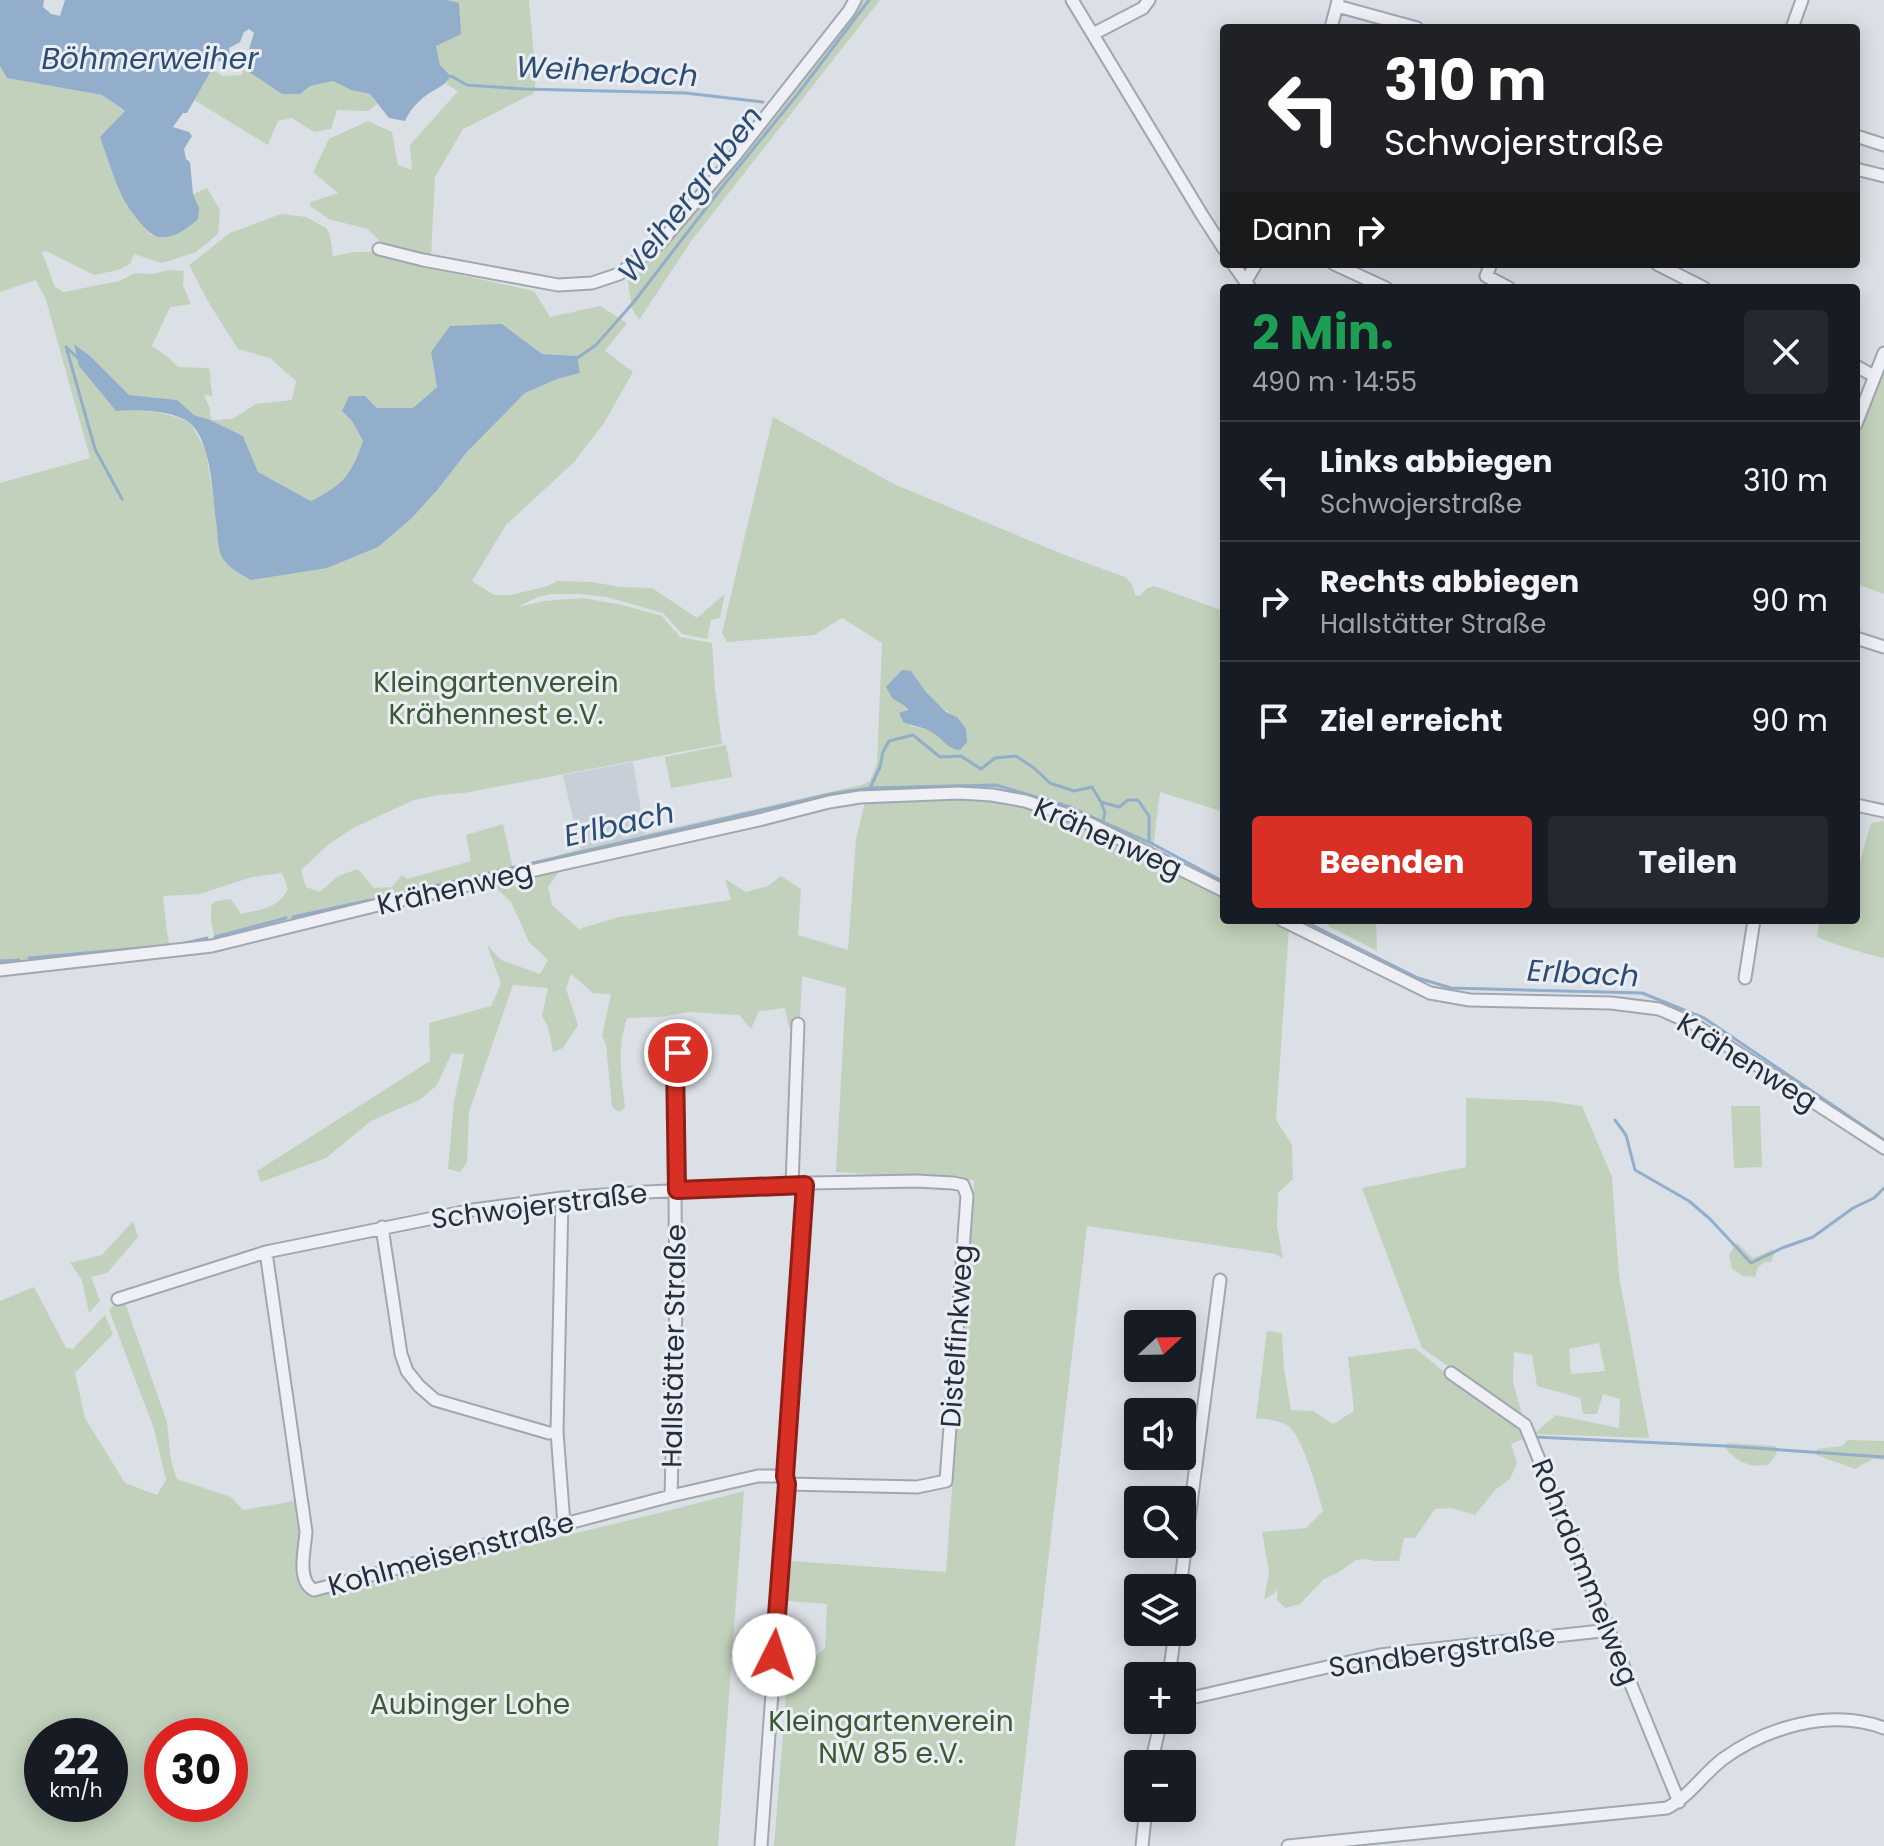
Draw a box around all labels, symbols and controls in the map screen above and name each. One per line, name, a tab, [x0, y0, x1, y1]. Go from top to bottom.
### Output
water label: Böhmerweiher	[41, 37, 259, 80]
text: 310 m	[1384, 41, 1547, 120]
water label: Weiherbach	[515, 45, 699, 97]
icon: left	[1252, 56, 1356, 160]
water label: Weihergraben	[607, 96, 773, 292]
text: Schwojerstraße	[1384, 117, 1664, 168]
text: Dann	[1252, 208, 1332, 251]
icon: right	[1348, 208, 1392, 252]
text: 2 Min.	[1252, 299, 1394, 366]
button: close	[1744, 310, 1828, 394]
text: 490 m · 14:55	[1252, 364, 1417, 400]
text: Links abbiegen	[1320, 440, 1553, 483]
icon: left	[1252, 459, 1296, 503]
text: 310 m	[1743, 459, 1828, 502]
text: Schwojerstraße	[1320, 486, 1522, 522]
text: Rechts abbiegen	[1320, 560, 1579, 603]
icon: right	[1252, 579, 1296, 623]
text: 90 m	[1751, 579, 1828, 622]
text: Hallstätter Straße	[1320, 606, 1547, 642]
park label: Kleingartenverein Krähennest e.V.	[373, 663, 619, 734]
icon: arrive	[1252, 699, 1296, 743]
text: Ziel erreicht	[1320, 699, 1502, 742]
text: 90 m	[1751, 699, 1828, 742]
street label: Krähenweg	[1028, 788, 1188, 888]
water label: Erlbach	[560, 790, 678, 858]
button: Beenden	[1252, 816, 1532, 908]
button: Teilen	[1548, 816, 1828, 908]
street label: Krähenweg	[373, 851, 537, 925]
water label: Erlbach	[1526, 949, 1640, 997]
street label: Krähenweg	[1669, 1003, 1825, 1121]
pin	[644, 1019, 712, 1087]
icon: arrive	[656, 1031, 700, 1075]
street label: Schwojerstraße	[429, 1173, 649, 1239]
street label: Hallstätter Straße	[652, 1224, 696, 1468]
street label: Distelfinkweg	[931, 1243, 983, 1429]
north arrow	[1124, 1310, 1196, 1382]
map controls	[1124, 1310, 1196, 1822]
button: sound	[1124, 1398, 1196, 1470]
street label: Rohrdommelweg	[1522, 1453, 1648, 1691]
button: search	[1124, 1486, 1196, 1558]
street label: Kohlmeisenstraße	[324, 1502, 578, 1606]
button: layers	[1124, 1574, 1196, 1646]
position arrow	[732, 1613, 816, 1697]
street label: Sandbergstraße	[1326, 1617, 1558, 1687]
button: +	[1124, 1662, 1196, 1734]
park label: Aubinger Lohe	[370, 1685, 570, 1724]
park label: Kleingartenverein NW 85 e.V.	[768, 1702, 1014, 1773]
speed limit sign: 30	[144, 1718, 248, 1822]
text: 22	[53, 1732, 99, 1788]
button: −	[1124, 1750, 1196, 1822]
text: km/h	[49, 1776, 103, 1804]

